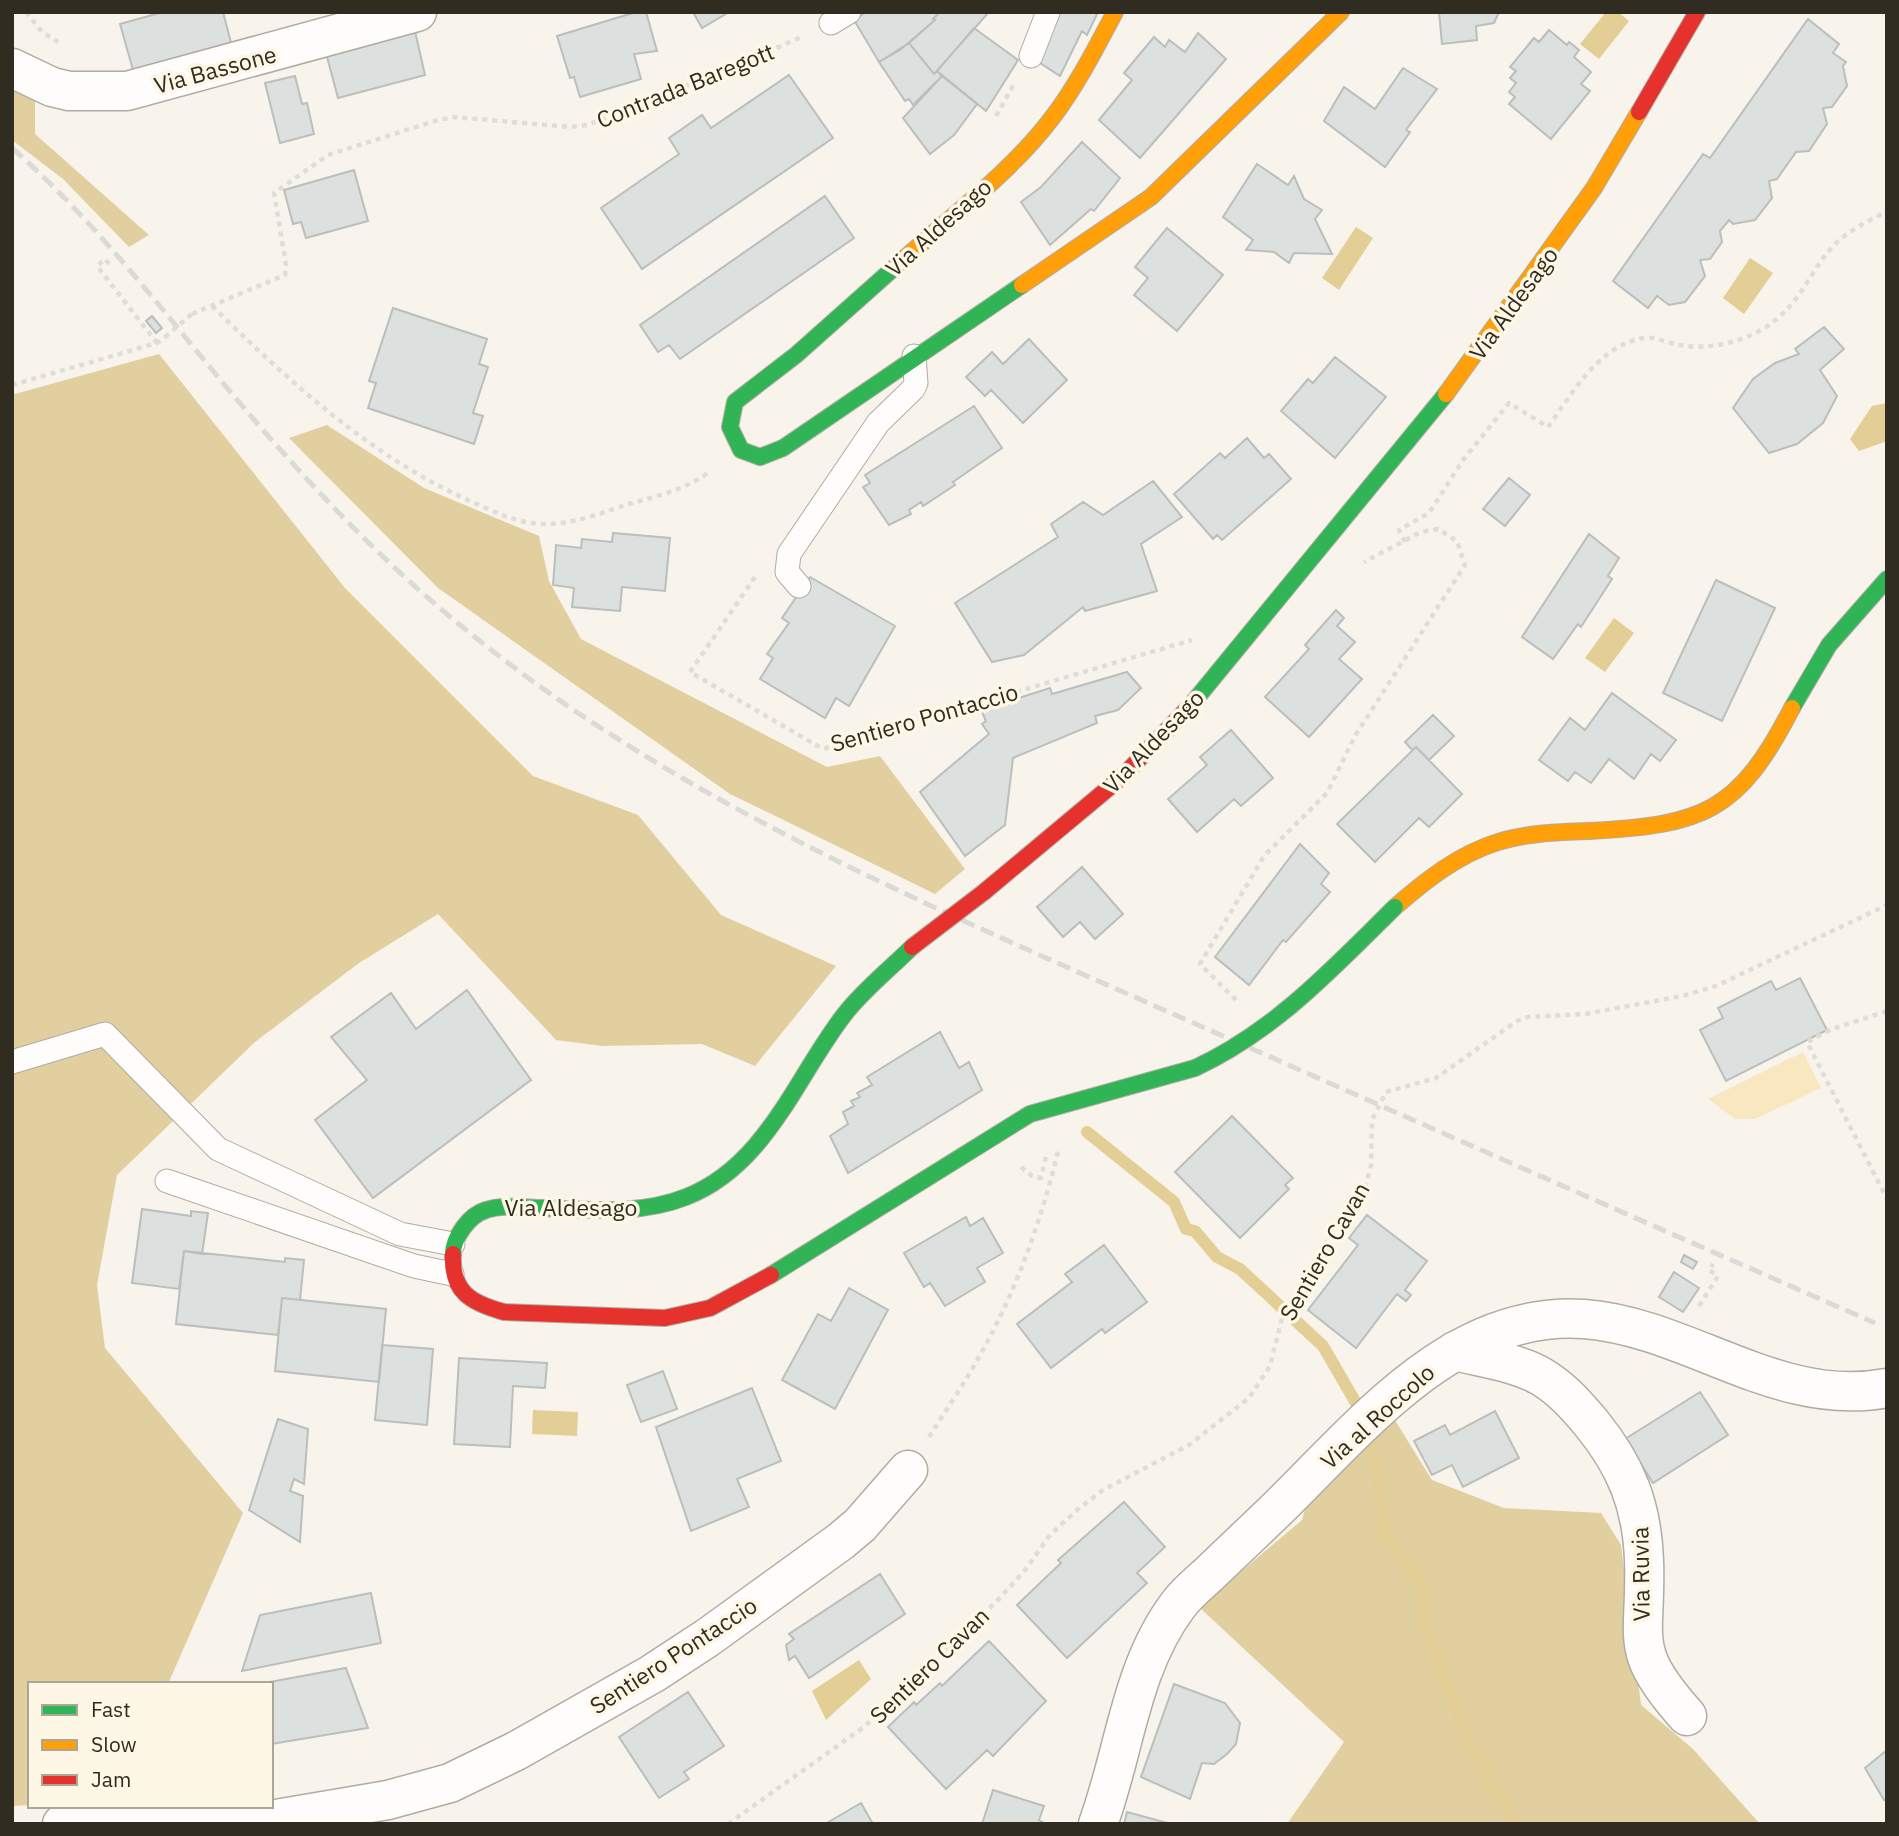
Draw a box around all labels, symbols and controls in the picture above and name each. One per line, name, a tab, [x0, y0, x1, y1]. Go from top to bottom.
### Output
street label: Contrada Baregott	[592, 36, 778, 134]
street label: Via Bassone	[150, 38, 280, 100]
street label: Via Aldesago	[879, 171, 997, 283]
street label: Via Aldesago	[1462, 240, 1564, 366]
street label: Sentiero Pontaccio	[827, 676, 1021, 758]
street label: Via Aldesago	[1096, 683, 1210, 799]
street label: Sentiero Cavan	[1272, 1176, 1376, 1326]
street label: Via Aldesago	[505, 1192, 637, 1222]
street label: Via al Roccolo	[1314, 1357, 1440, 1475]
street label: Via Ruvia	[1624, 1526, 1656, 1622]
street label: Sentiero Pontaccio	[584, 1590, 762, 1720]
street label: Sentiero Cavan	[863, 1600, 995, 1730]
legend	[28, 1682, 273, 1808]
text: Fast	[91, 1695, 131, 1723]
text: Slow	[91, 1730, 137, 1758]
text: Jam	[91, 1765, 131, 1793]

